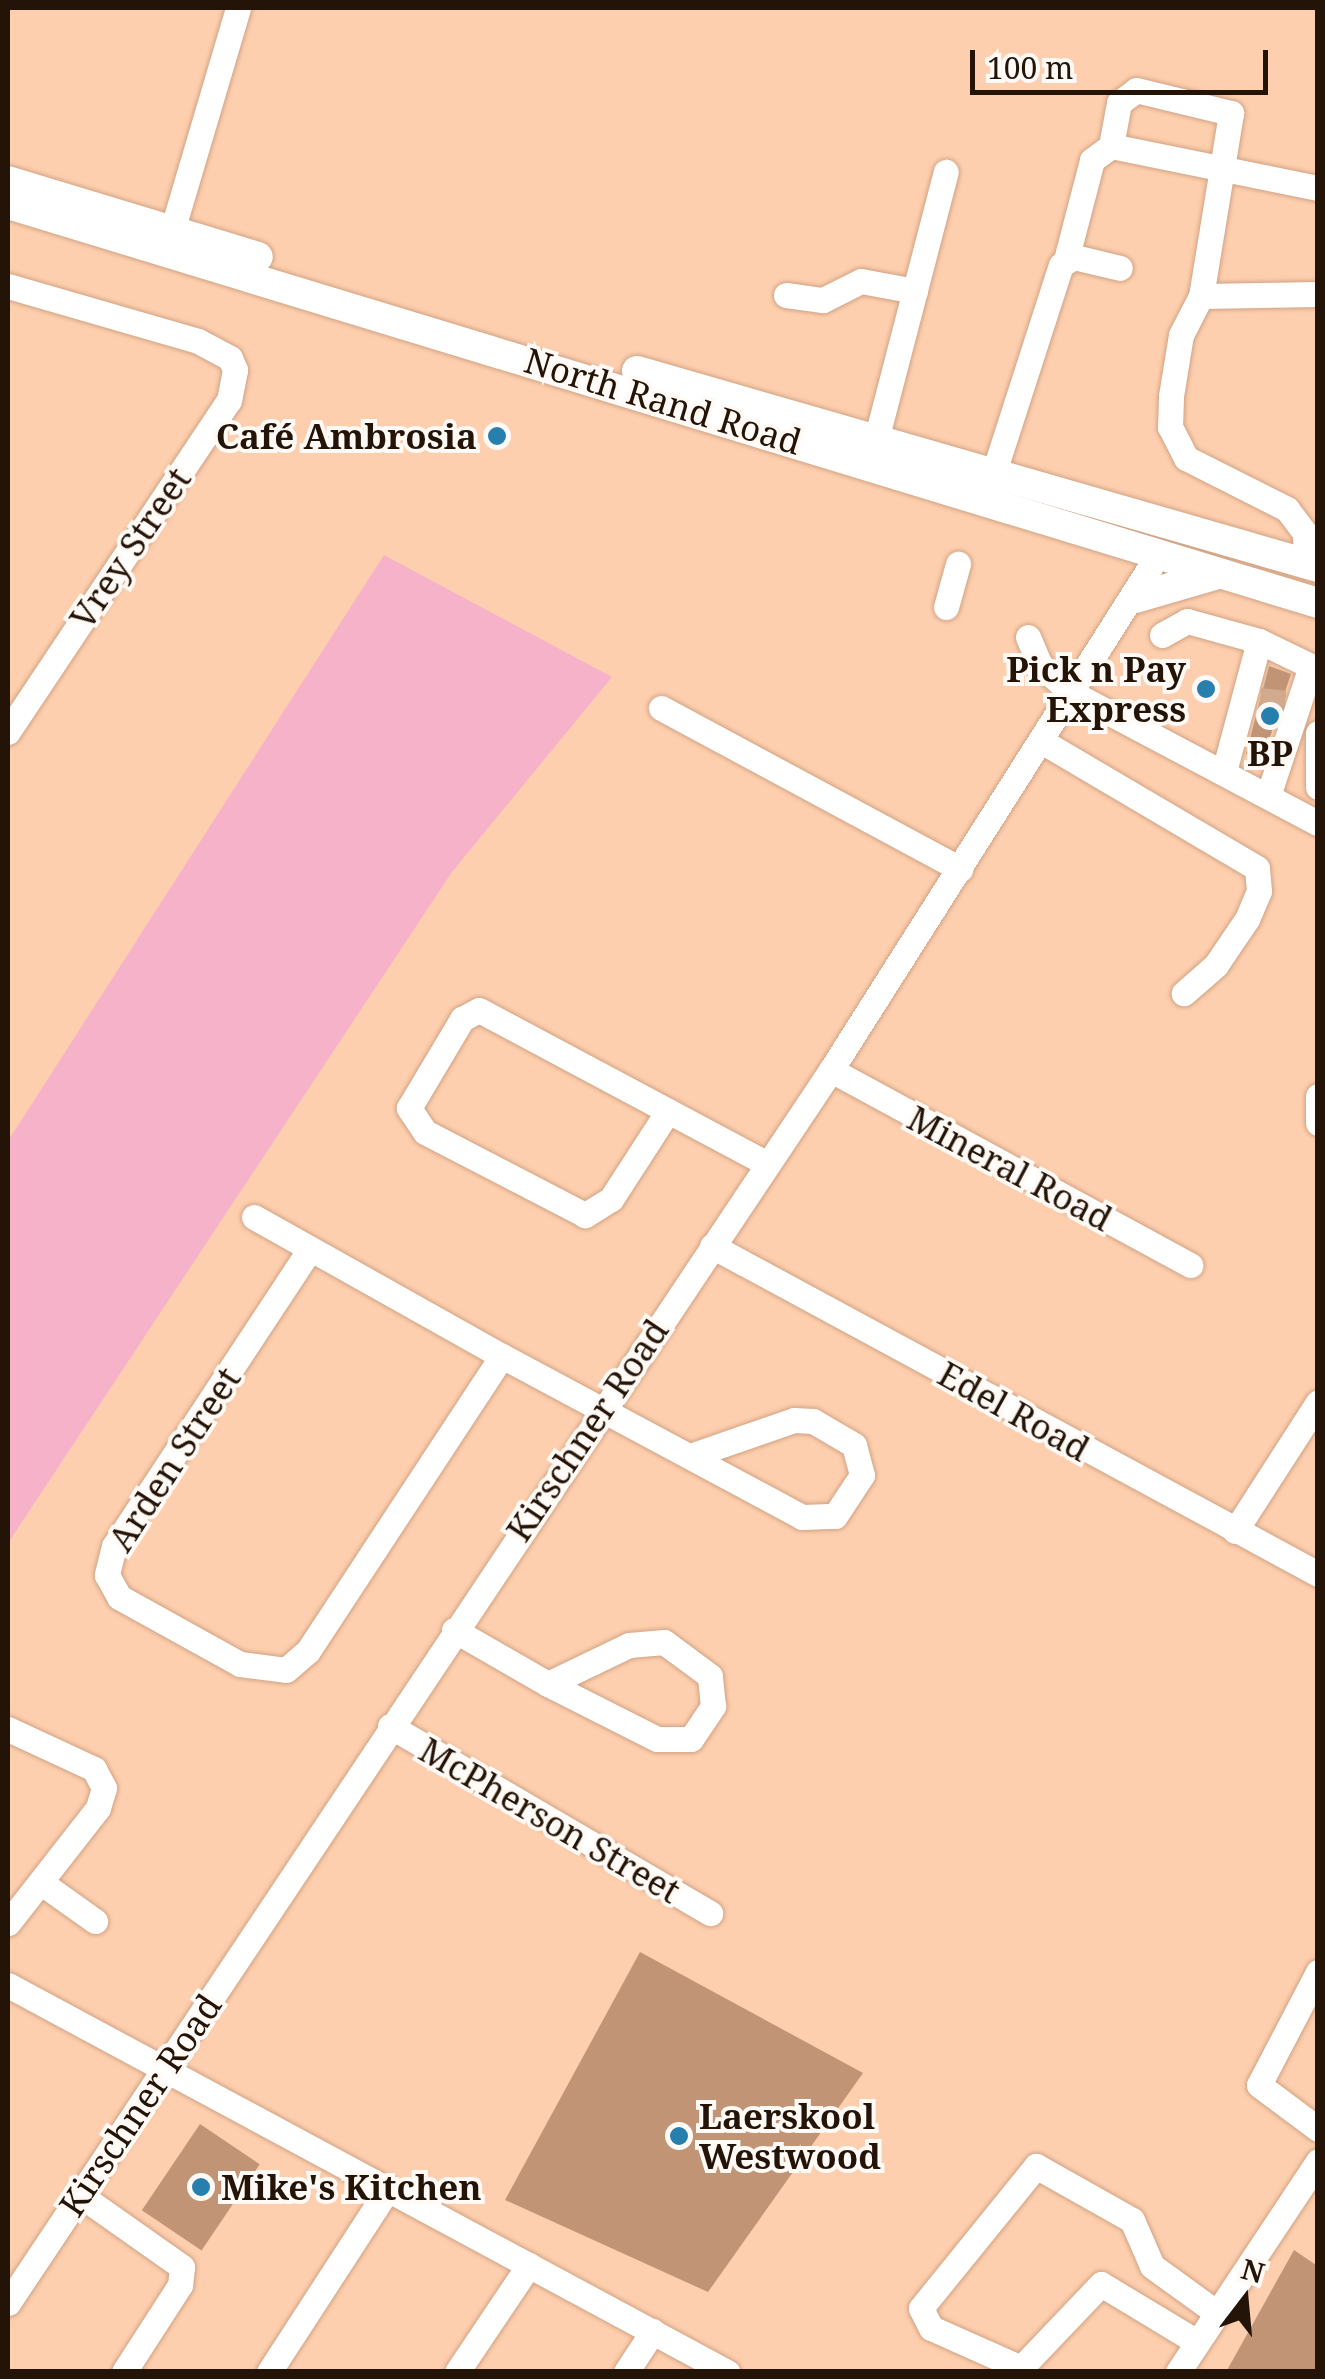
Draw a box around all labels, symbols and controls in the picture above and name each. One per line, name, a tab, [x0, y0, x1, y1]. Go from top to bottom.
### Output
scale bar	[975, 30, 1272, 92]
text: 100 m	[987, 47, 1073, 88]
street label: North Rand Road	[520, 339, 806, 463]
place label: Café Ambrosia	[216, 415, 477, 457]
marker: Café Ambrosia	[486, 425, 508, 447]
street label: Vrey Street	[61, 459, 199, 637]
place label: Pick n Pay Express	[1006, 648, 1186, 730]
marker: Pick n Pay Express	[1195, 678, 1217, 700]
marker: BP	[1259, 705, 1281, 727]
place label: BP	[1247, 732, 1293, 774]
street label: Mineral Road	[901, 1097, 1119, 1239]
street label: Kirschner Road	[497, 1311, 677, 1549]
street label: Edel Road	[931, 1352, 1097, 1470]
street label: Arden Street	[99, 1359, 249, 1559]
street label: McPherson Street	[412, 1728, 688, 1912]
street label: Kirschner Road	[50, 1986, 230, 2224]
place label: Laerskool Westwood	[699, 2095, 881, 2177]
marker: Laerskool Westwood	[668, 2125, 690, 2147]
place label: Mike's Kitchen	[221, 2166, 482, 2208]
marker: Mike's Kitchen	[190, 2176, 212, 2198]
north arrow	[1195, 2249, 1295, 2349]
text: N	[1237, 2249, 1269, 2291]

